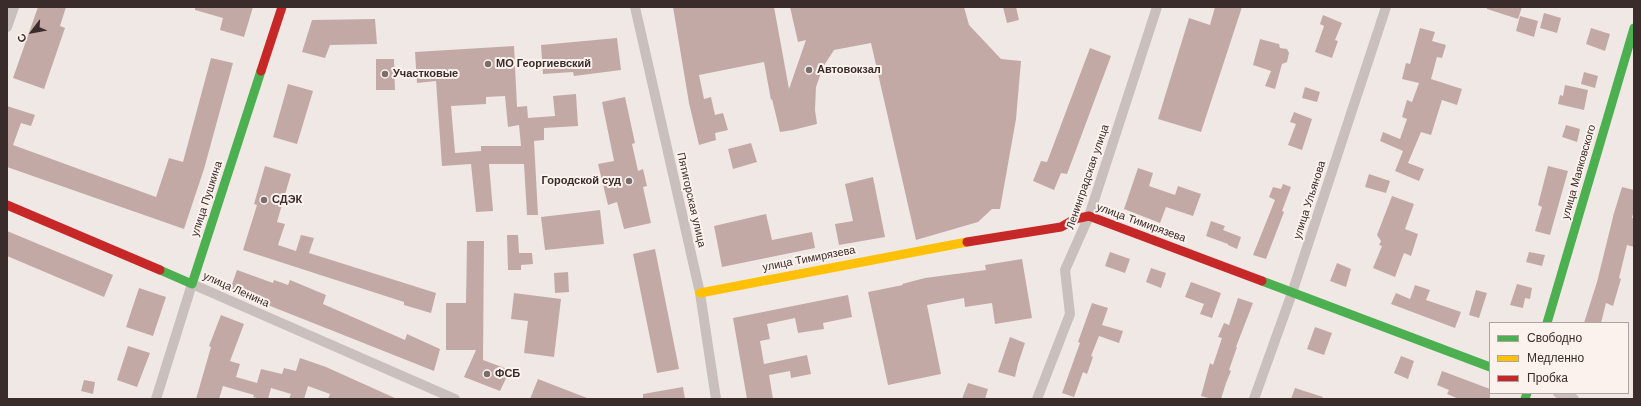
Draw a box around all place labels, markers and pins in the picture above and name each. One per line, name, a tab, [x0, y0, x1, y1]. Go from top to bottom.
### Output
place label: МО Георгиевский	[496, 57, 591, 71]
marker: МО Георгиевский	[483, 59, 493, 69]
place label: Автовокзал	[817, 63, 881, 77]
marker: Автовокзал	[804, 65, 814, 75]
place label: Участковые	[393, 67, 458, 81]
marker: Участковые	[380, 69, 390, 79]
place label: Городской суд	[542, 174, 621, 188]
marker: Городской суд	[624, 176, 634, 186]
place label: СДЭК	[272, 193, 302, 207]
marker: СДЭК	[259, 195, 269, 205]
place label: ФСБ	[495, 367, 520, 381]
marker: ФСБ	[482, 369, 492, 379]

